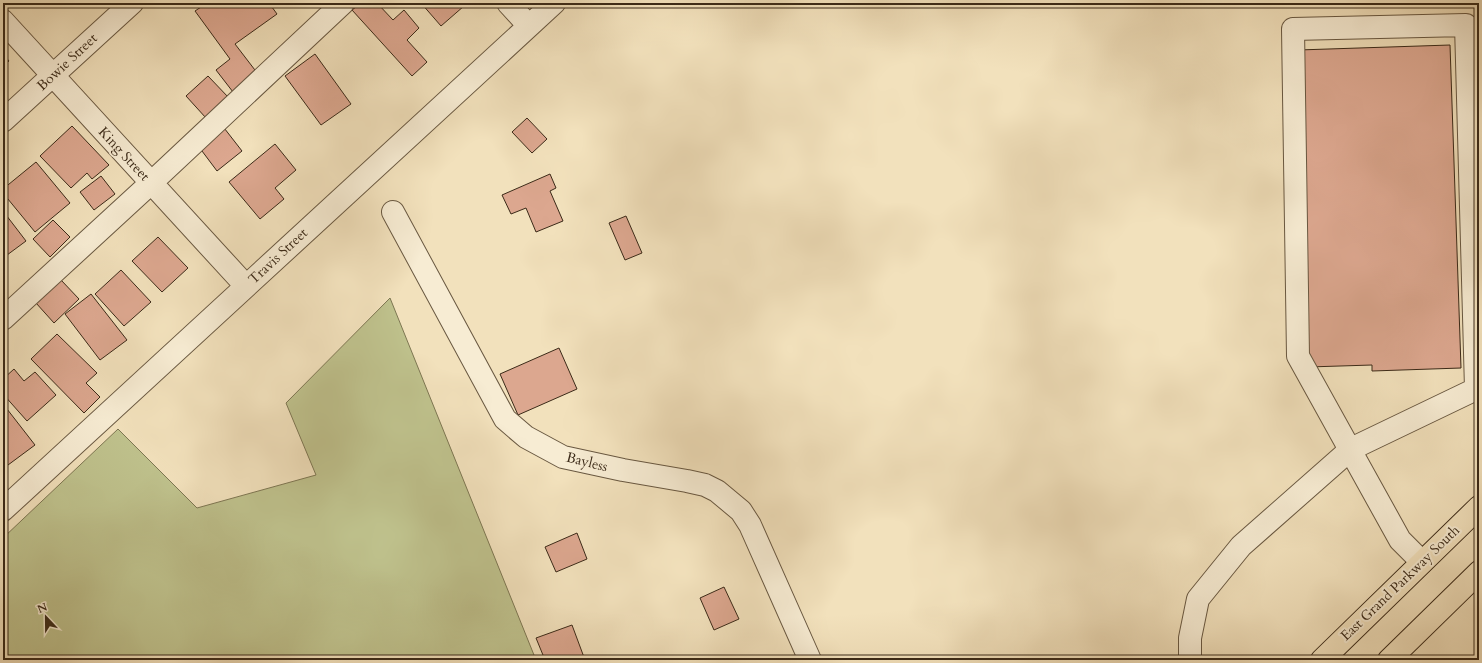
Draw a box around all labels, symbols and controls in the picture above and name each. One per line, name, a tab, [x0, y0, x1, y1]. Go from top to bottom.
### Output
street label: Bowie Street	[33, 29, 102, 95]
street label: King Street	[94, 123, 154, 186]
street label: Travis Street	[244, 223, 312, 288]
street label: Bayless	[564, 448, 610, 476]
street label: East Grand Parkway South	[1336, 521, 1464, 645]
north arrow	[26, 597, 66, 637]
text: N	[35, 599, 50, 617]

